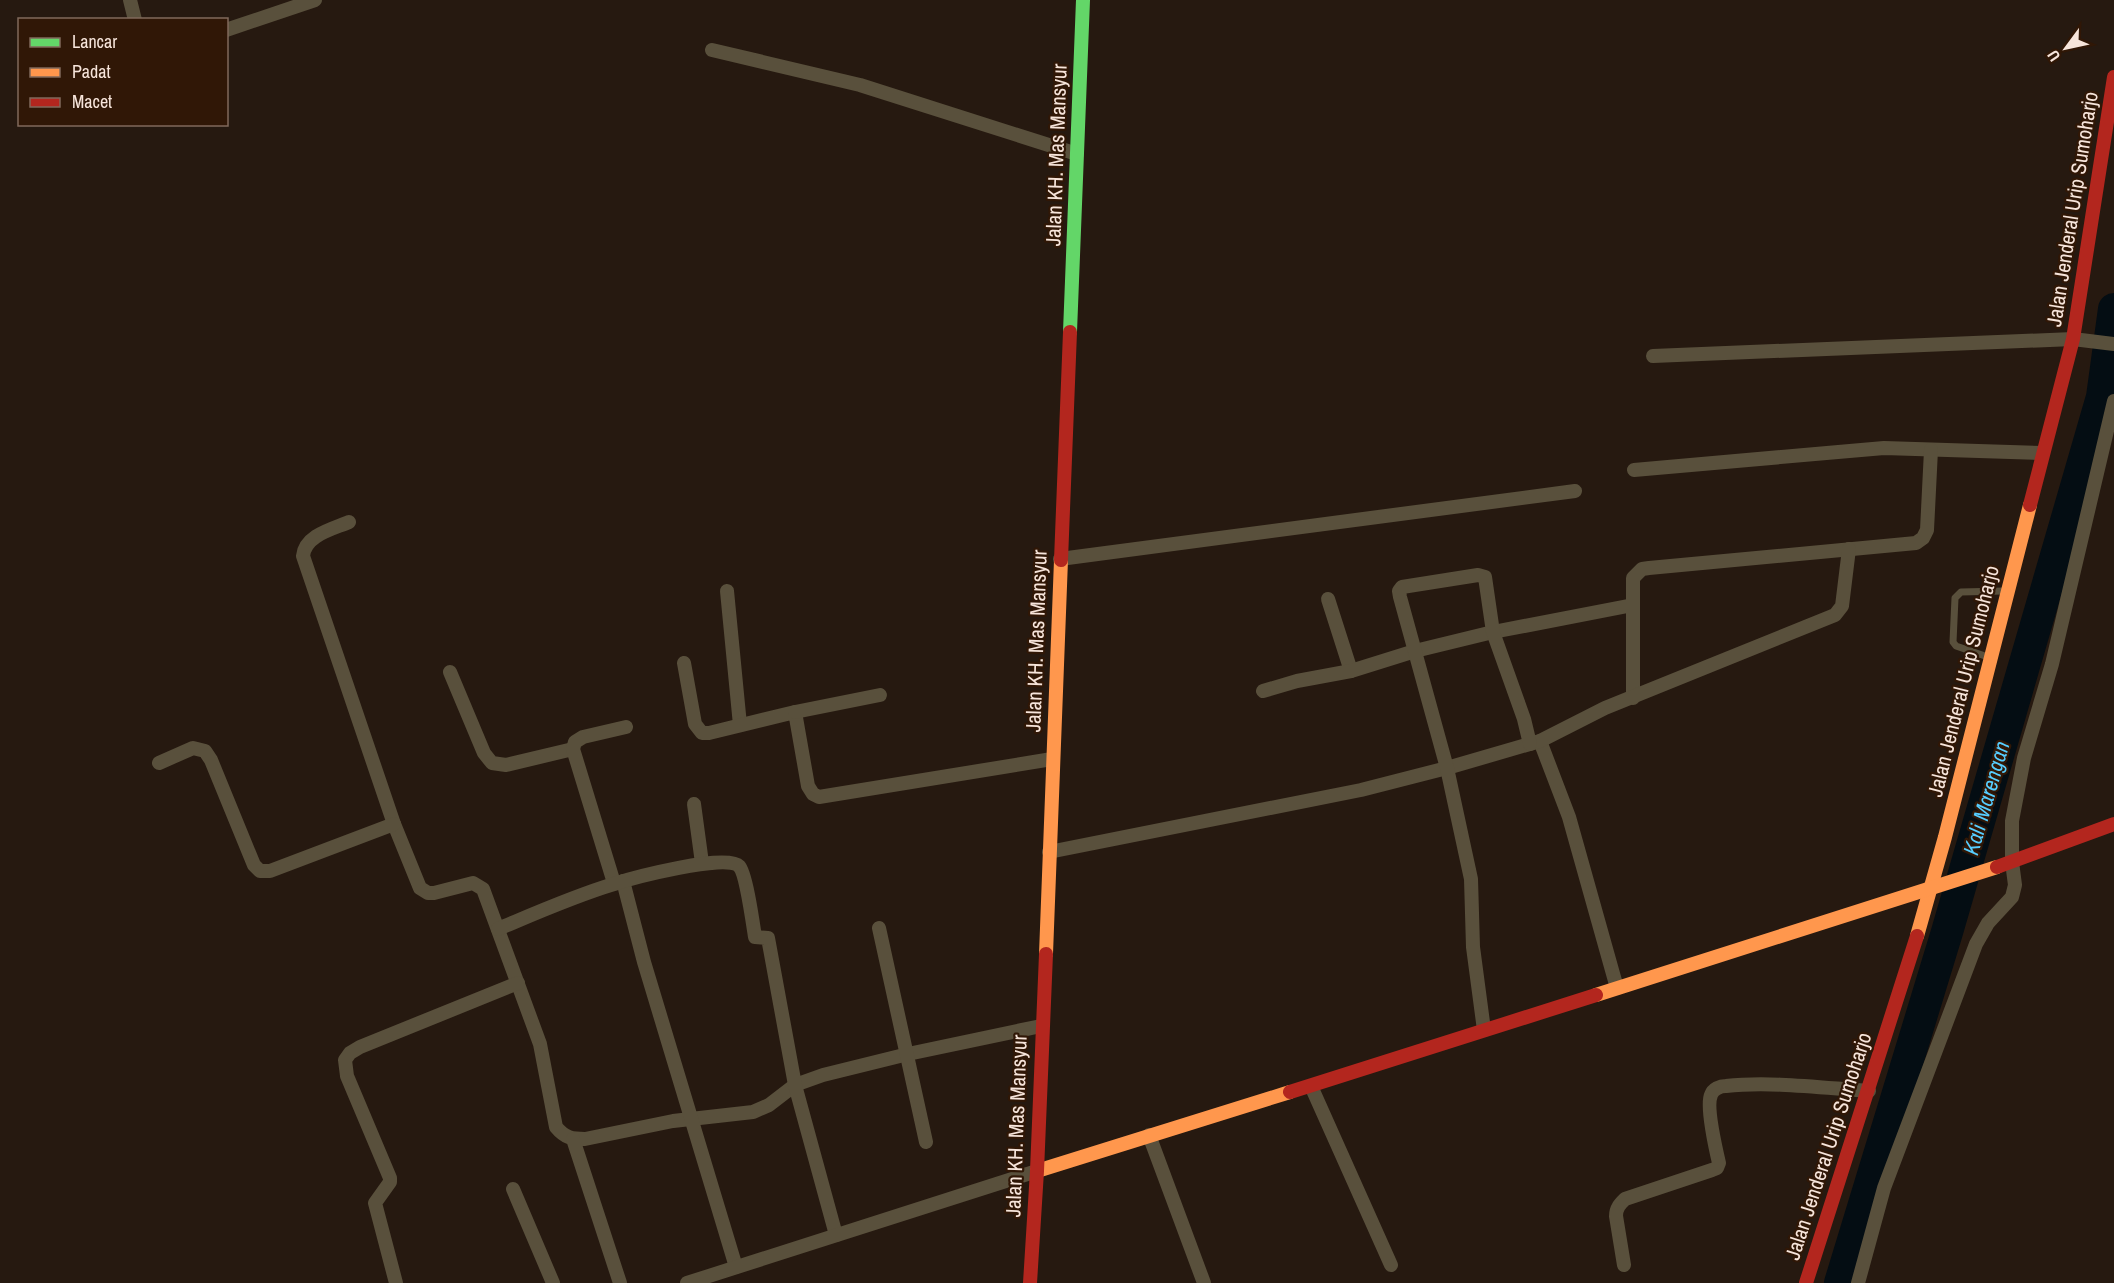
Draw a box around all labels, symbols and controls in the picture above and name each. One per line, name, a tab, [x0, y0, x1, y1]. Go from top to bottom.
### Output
legend	[18, 18, 228, 126]
north arrow	[2036, 18, 2096, 78]
text: Lancar	[72, 29, 117, 54]
text: U	[2042, 46, 2065, 66]
text: Padat	[72, 59, 111, 84]
street label: Jalan KH. Mas Mansyur	[1038, 63, 1074, 247]
text: Macet	[72, 89, 112, 114]
street label: Jalan Jenderal Urip Sumoharjo	[2039, 90, 2105, 328]
street label: Jalan KH. Mas Mansyur	[1018, 549, 1054, 733]
street label: Jalan Jenderal Urip Sumoharjo	[1920, 562, 2006, 800]
water label: Kali Marengan	[1955, 737, 2017, 859]
street label: Jalan Jenderal Urip Sumoharjo	[1778, 1029, 1878, 1263]
street label: Jalan KH. Mas Mansyur	[998, 1034, 1034, 1218]

